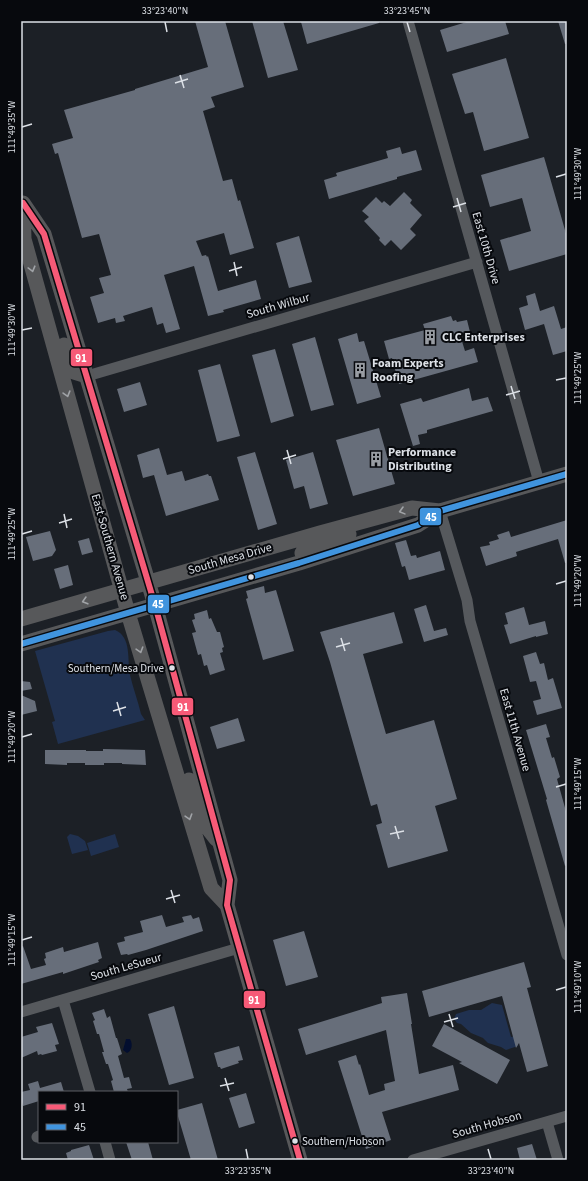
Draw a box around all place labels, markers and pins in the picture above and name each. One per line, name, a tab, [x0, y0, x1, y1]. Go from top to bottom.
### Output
building icon: CLC Enterprises	[421, 328, 439, 346]
place label: CLC Enterprises	[442, 329, 525, 346]
place label: Foam Experts Roofing	[372, 355, 443, 386]
building icon: Foam Experts Roofing	[351, 361, 369, 379]
place label: Performance Distributing	[388, 444, 456, 475]
building icon: Performance Distributing	[367, 450, 385, 468]
unlabelled marker	[246, 572, 256, 582]
place label: Southern/Mesa Drive	[68, 661, 165, 676]
marker: Southern/Mesa Drive	[167, 663, 177, 673]
place label: Southern/Hobson	[302, 1134, 384, 1149]
marker: Southern/Hobson	[290, 1136, 300, 1146]

